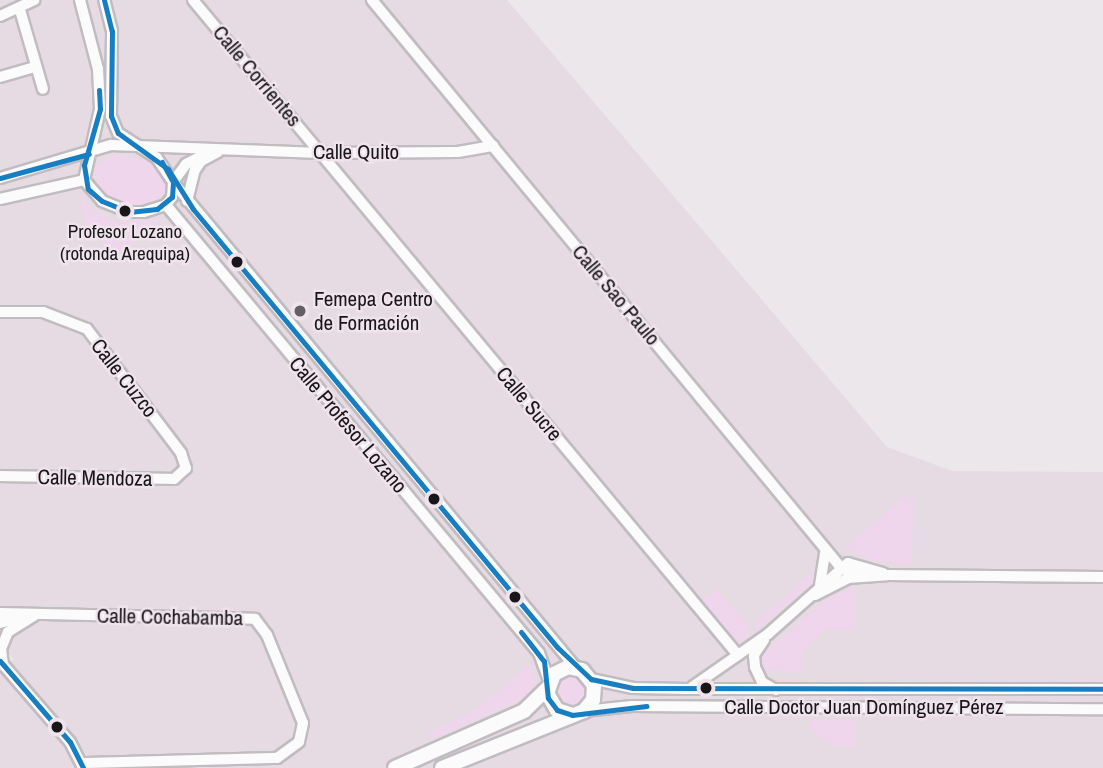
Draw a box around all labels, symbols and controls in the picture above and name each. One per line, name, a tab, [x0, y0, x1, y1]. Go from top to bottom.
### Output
street label: Calle Corrientes	[207, 20, 307, 132]
street label: Calle Quito	[313, 139, 399, 165]
marker: Profesor Lozano (rotonda Arequipa)	[118, 204, 132, 218]
place label: Profesor Lozano (rotonda Arequipa)	[60, 221, 190, 265]
street label: Calle Sao Paulo	[567, 240, 665, 350]
unlabelled marker	[230, 255, 244, 269]
place label: Femepa Centro de Formación	[314, 286, 433, 336]
marker: Femepa Centro de Formación	[292, 303, 308, 319]
street label: Calle Cuzco	[85, 334, 163, 422]
street label: Calle Profesor Lozano	[284, 352, 412, 498]
street label: Calle Sucre	[491, 362, 567, 446]
street label: Calle Mendoza	[37, 464, 153, 492]
unlabelled marker	[427, 492, 441, 506]
unlabelled marker	[508, 590, 522, 604]
street label: Calle Cochabamba	[97, 603, 243, 631]
unlabelled marker	[699, 681, 713, 695]
street label: Calle Doctor Juan Domínguez Pérez	[724, 694, 1004, 720]
unlabelled marker	[50, 720, 64, 734]

